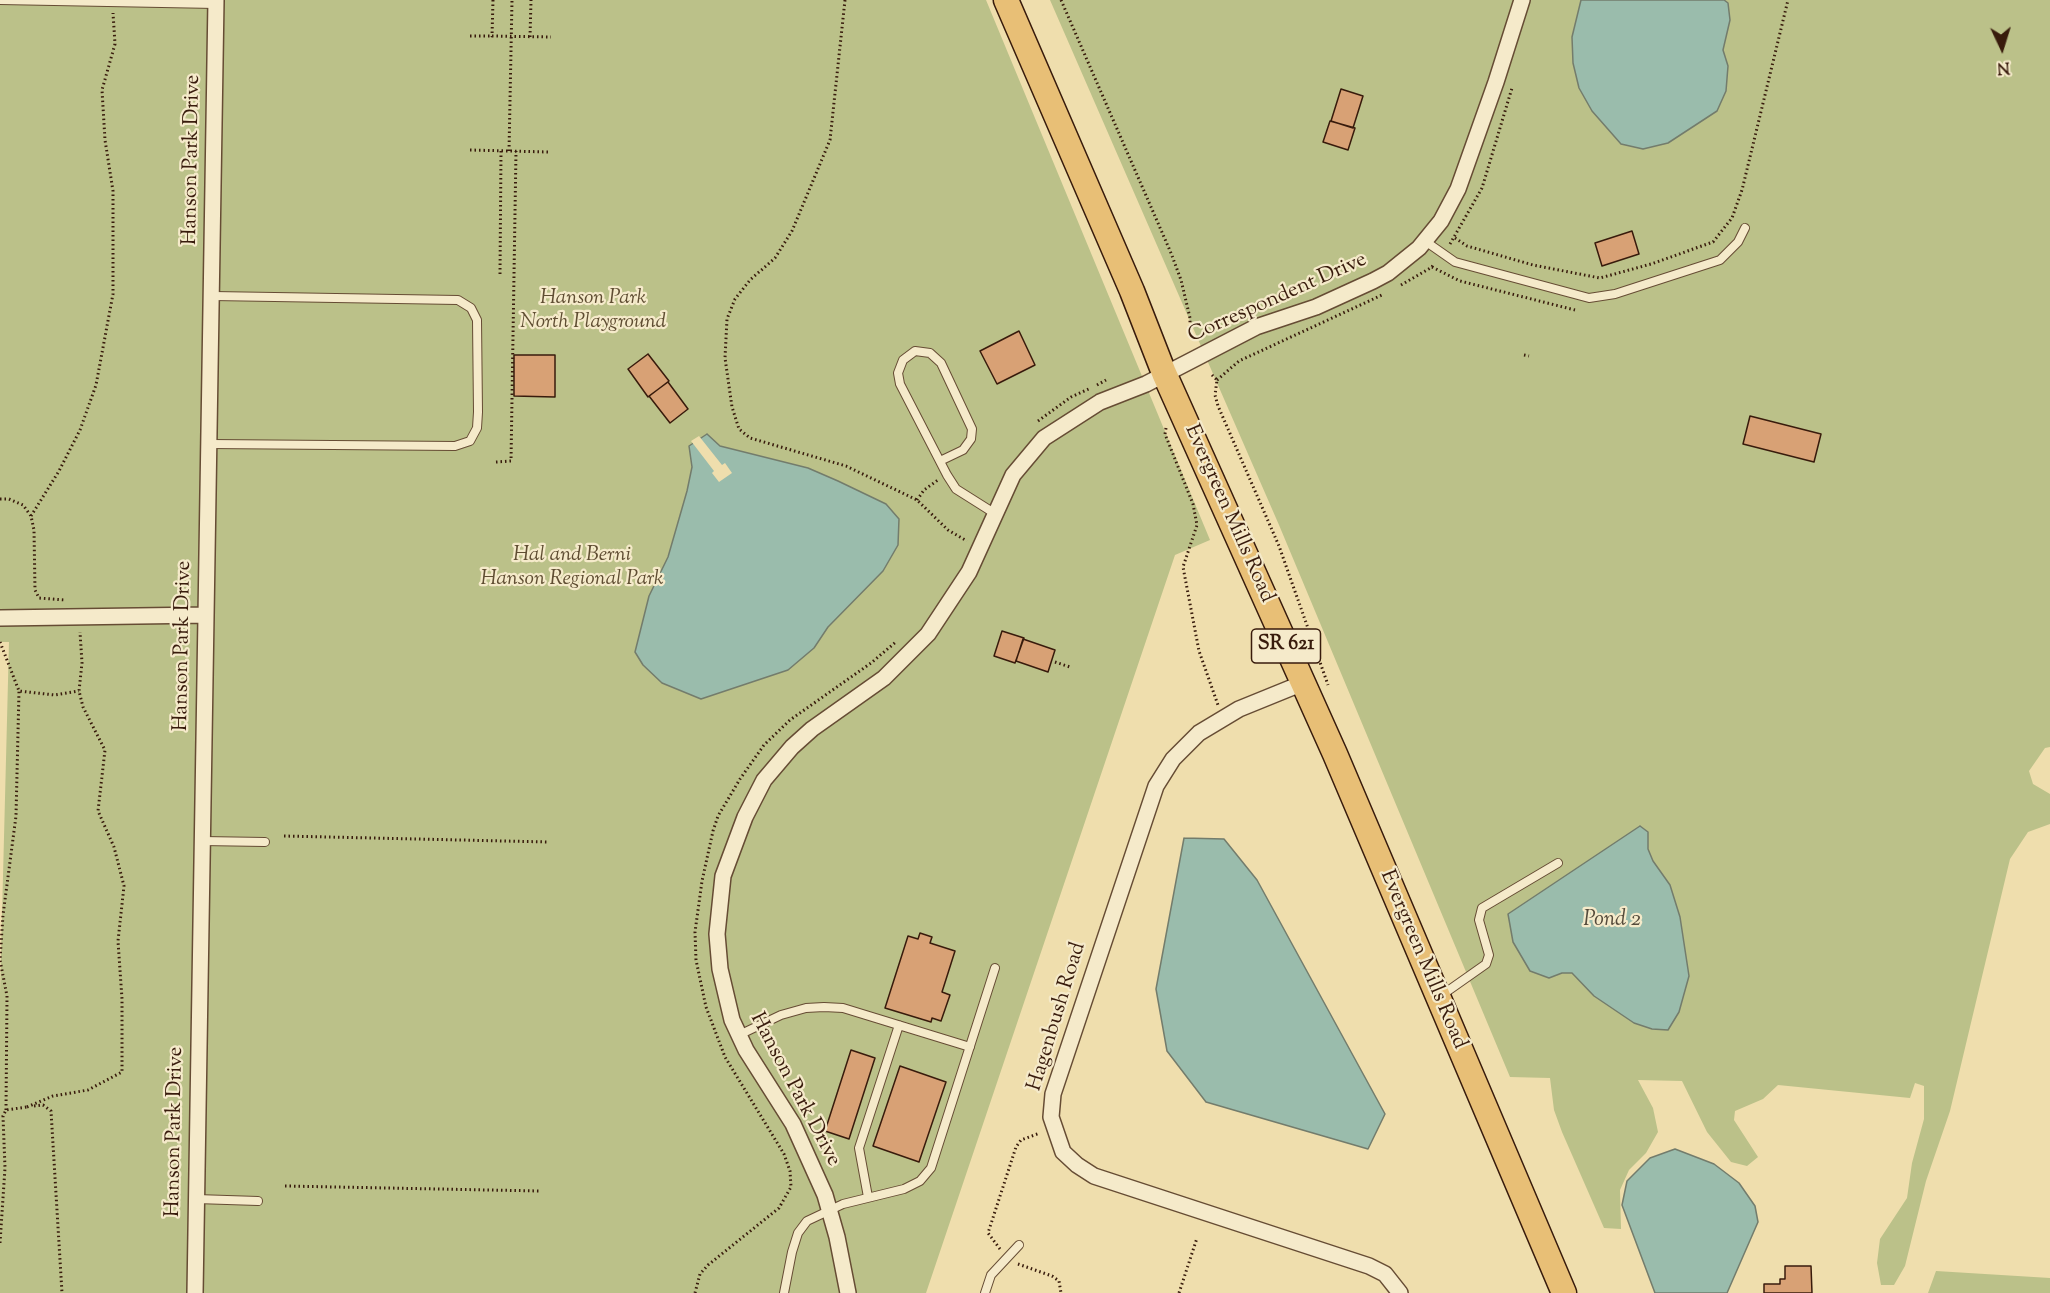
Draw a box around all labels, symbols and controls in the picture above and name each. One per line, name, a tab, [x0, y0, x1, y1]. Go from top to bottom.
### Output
north arrow	[1972, 18, 2032, 78]
text: N	[1996, 55, 2010, 78]
street label: Hanson Park Drive	[179, 75, 207, 245]
street label: Correspondent Drive	[1185, 248, 1371, 350]
park label: Hanson Park North Playground	[520, 286, 666, 336]
street label: Evergreen Mills Road	[1177, 421, 1279, 607]
park label: Hal and Berni Hanson Regional Park	[480, 543, 664, 593]
street label: Hanson Park Drive	[170, 561, 198, 731]
road number: SR 621	[1252, 629, 1320, 663]
street label: Evergreen Mills Road	[1373, 867, 1471, 1053]
water label: Pond 2	[1583, 908, 1641, 934]
street label: Hagenbush Road	[1023, 940, 1093, 1094]
street label: Hanson Park Drive	[743, 1009, 845, 1171]
street label: Hanson Park Drive	[162, 1047, 190, 1217]

